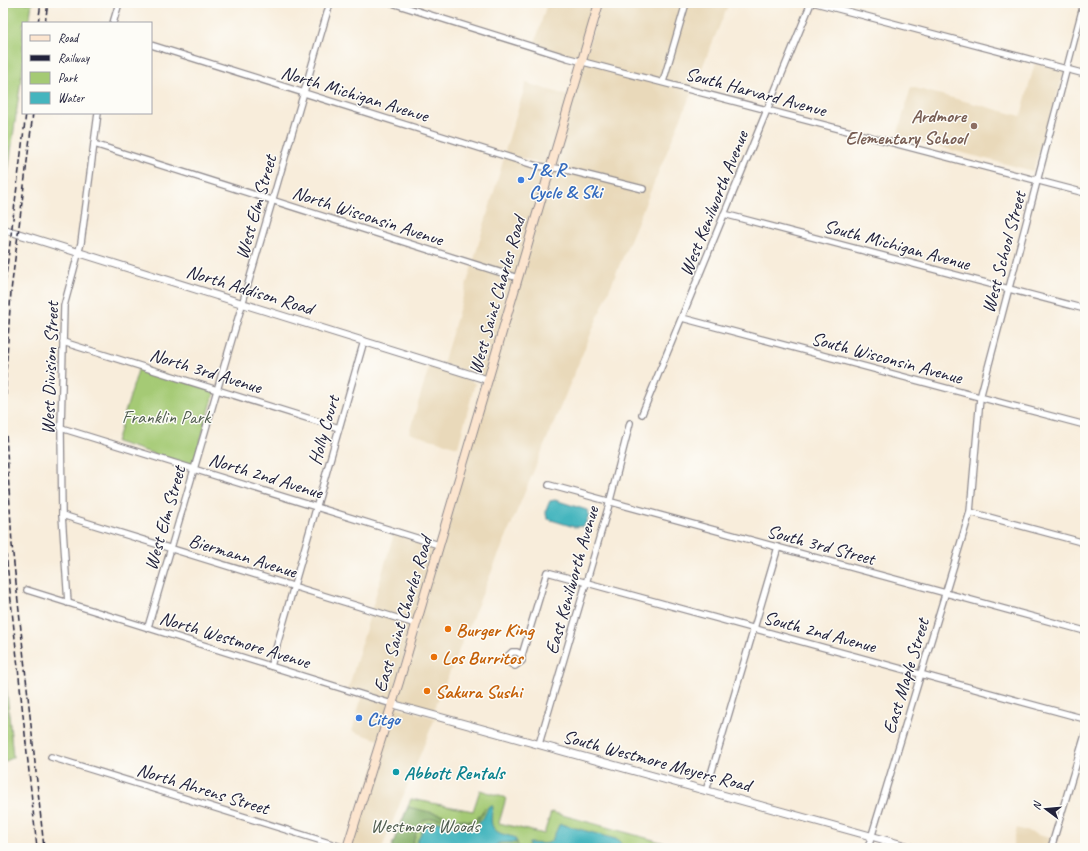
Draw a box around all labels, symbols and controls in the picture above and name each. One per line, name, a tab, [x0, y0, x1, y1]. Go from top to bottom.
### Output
legend	[22, 22, 152, 114]
text: Road	[58, 30, 80, 46]
text: Railway	[58, 50, 90, 66]
street label: North Michigan Avenue	[278, 60, 433, 128]
street label: South Harvard Avenue	[683, 62, 830, 123]
text: Park	[58, 70, 79, 86]
text: Water	[58, 90, 86, 106]
place label: Ardmore Elementary School	[845, 104, 970, 150]
marker: Ardmore Elementary School	[969, 121, 979, 131]
street label: West Kenilworth Avenue	[674, 126, 755, 279]
street label: West Elm Street	[230, 151, 283, 262]
place label: J & R Cycle & Ski	[527, 158, 604, 204]
marker: J & R Cycle & Ski	[516, 175, 526, 185]
street label: North Wisconsin Avenue	[289, 180, 448, 252]
street label: West School Street	[976, 187, 1032, 316]
street label: West Saint Charles Road	[463, 211, 532, 377]
street label: South Michigan Avenue	[821, 214, 974, 276]
street label: North Addison Road	[183, 259, 319, 322]
street label: West Division Street	[36, 300, 64, 435]
street label: South Wisconsin Avenue	[809, 326, 966, 390]
street label: North 3rd Avenue	[147, 343, 266, 400]
street label: Holly Court	[303, 391, 346, 468]
park label: Franklin Park	[122, 405, 212, 429]
street label: North 2nd Avenue	[206, 447, 327, 505]
street label: West Elm Street	[139, 462, 192, 573]
street label: East Kenilworth Avenue	[539, 502, 605, 657]
street label: South 3rd Street	[764, 519, 879, 571]
street label: Biermann Avenue	[186, 528, 301, 584]
street label: East Saint Charles Road	[368, 531, 439, 695]
street label: South 2nd Avenue	[761, 605, 880, 659]
street label: North Westmore Avenue	[157, 606, 314, 675]
street label: East Maple Street	[877, 614, 935, 737]
place label: Burger King	[456, 618, 536, 642]
marker: Burger King	[443, 624, 453, 634]
place label: Los Burritos	[442, 646, 525, 670]
marker: Los Burritos	[429, 652, 439, 662]
place label: Sakura Sushi	[435, 680, 524, 704]
marker: Sakura Sushi	[422, 686, 432, 696]
place label: Citgo	[367, 707, 402, 731]
marker: Citgo	[354, 713, 364, 723]
street label: South Westmore Meyers Road	[560, 724, 757, 799]
street label: North Ahrens Street	[134, 758, 273, 821]
place label: Abbott Rentals	[404, 761, 506, 785]
marker: Abbott Rentals	[391, 767, 401, 777]
north arrow	[1026, 789, 1066, 829]
text: N	[1029, 799, 1045, 811]
park label: Westmore Woods	[371, 814, 481, 838]

